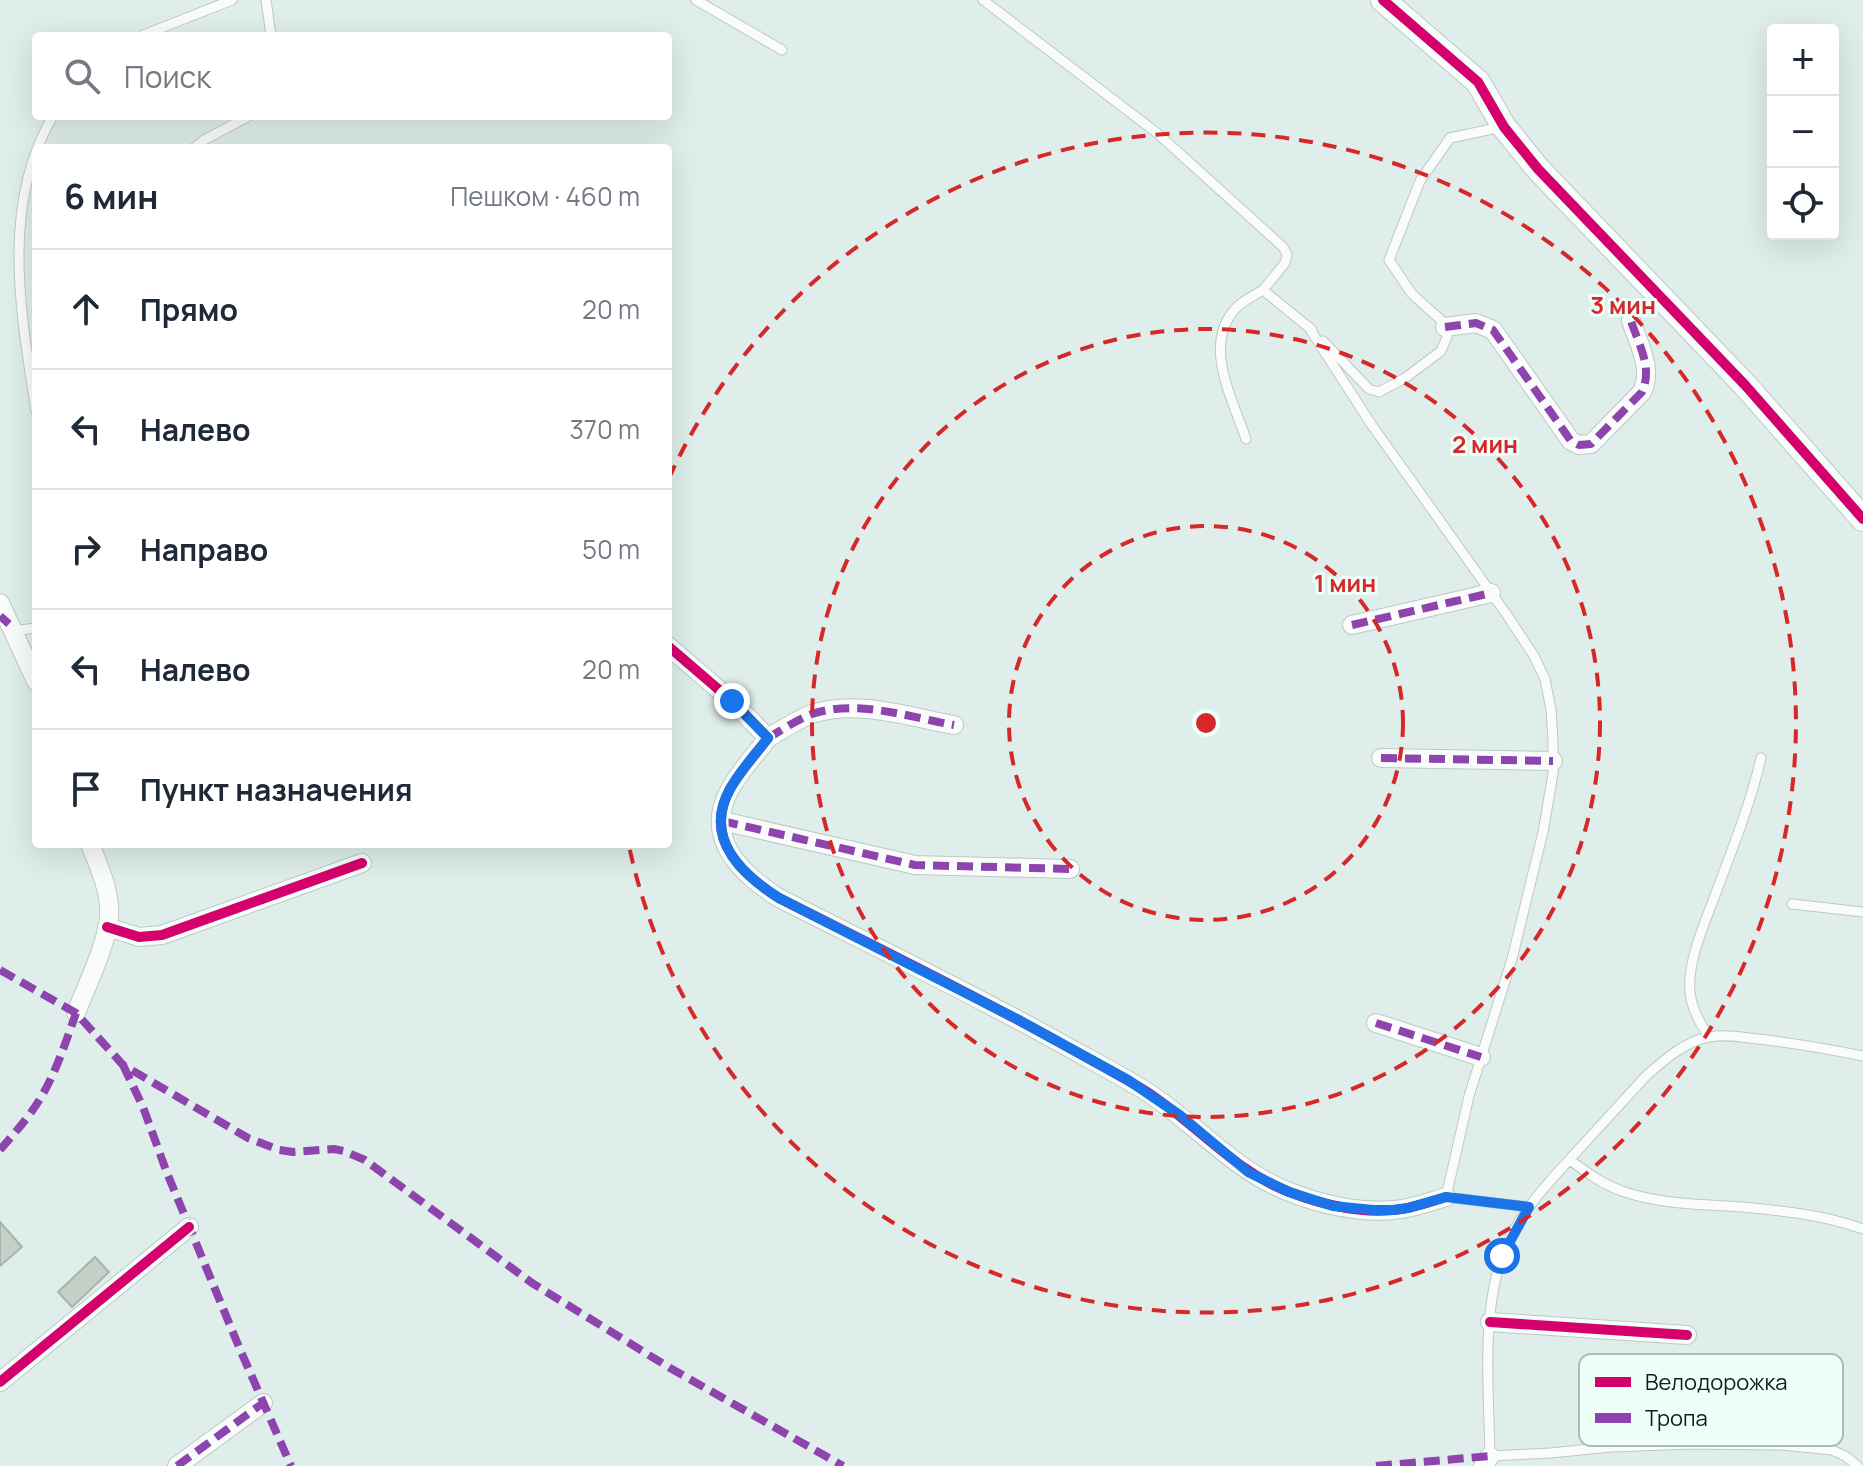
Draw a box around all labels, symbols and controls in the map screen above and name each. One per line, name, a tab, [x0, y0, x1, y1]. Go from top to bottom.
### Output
map controls	[1767, 24, 1839, 240]
button: +	[1767, 24, 1839, 96]
search box	[32, 32, 672, 120]
icon: search	[60, 54, 104, 98]
text: Поиск	[124, 56, 211, 97]
button: −	[1767, 96, 1839, 168]
button: locate	[1767, 168, 1839, 240]
text: 6 мин	[64, 173, 158, 219]
text: Пешком · 460 m	[450, 178, 640, 214]
icon: ahead	[64, 287, 108, 331]
text: 3 мин	[1590, 288, 1656, 321]
text: Прямо	[140, 289, 238, 330]
text: 20 m	[582, 291, 640, 327]
icon: left	[64, 407, 108, 451]
text: Налево	[140, 409, 250, 450]
text: 370 m	[569, 411, 640, 447]
text: 2 мин	[1452, 427, 1518, 460]
icon: right	[64, 527, 108, 571]
text: Направо	[140, 529, 268, 570]
text: 50 m	[582, 531, 640, 567]
text: 1 мин	[1314, 566, 1376, 599]
icon: left	[64, 647, 108, 691]
text: Налево	[140, 649, 250, 690]
text: 20 m	[582, 651, 640, 687]
route end	[714, 683, 750, 719]
centre of rings	[1192, 709, 1220, 737]
icon: arrive	[64, 767, 108, 811]
text: Пункт назначения	[140, 769, 413, 810]
route start	[1484, 1238, 1520, 1274]
legend	[1579, 1354, 1843, 1446]
text: Велодорожка	[1645, 1367, 1788, 1397]
text: Тропа	[1645, 1403, 1708, 1433]

